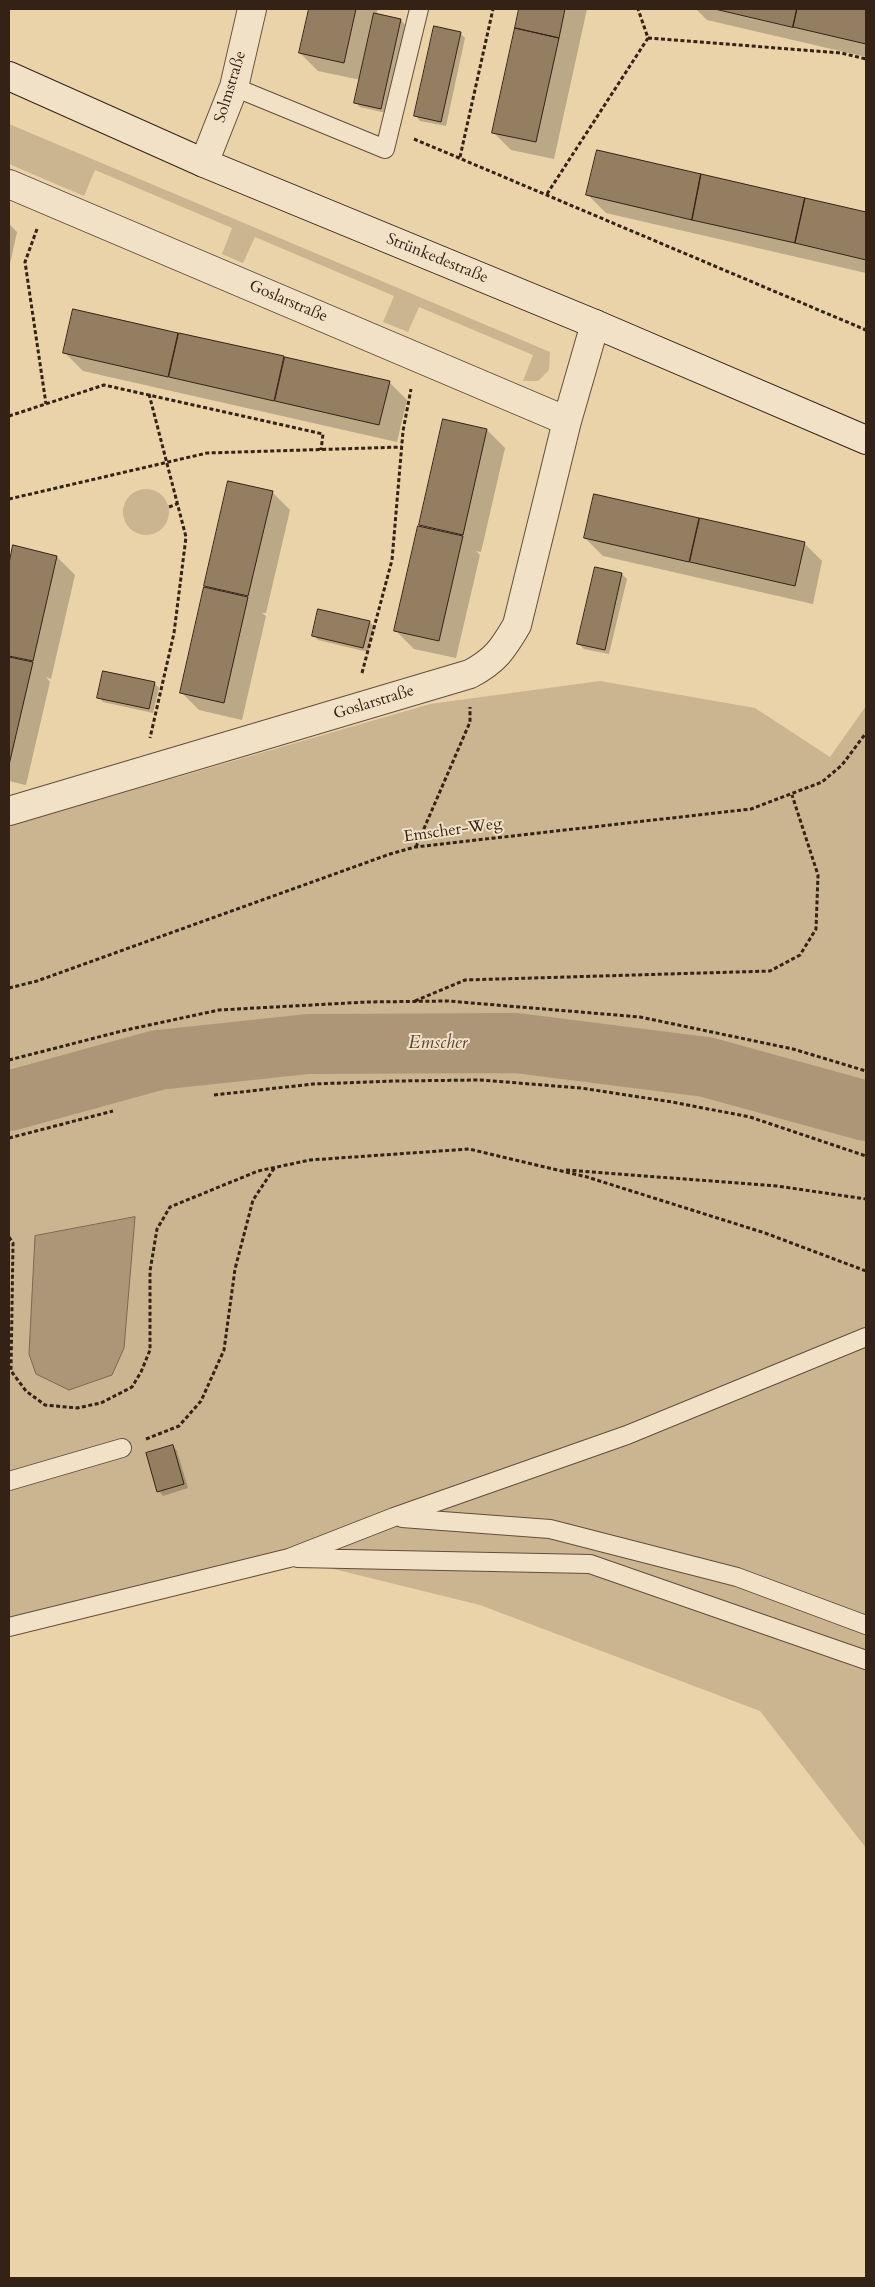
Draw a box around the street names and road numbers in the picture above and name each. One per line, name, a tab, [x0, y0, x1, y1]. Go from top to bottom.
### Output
street label: Solmstraße	[211, 49, 251, 125]
street label: Strünkedestraße	[383, 230, 491, 288]
street label: Goslarstraße	[246, 277, 330, 327]
street label: Goslarstraße	[331, 682, 417, 724]
street label: Emscher-Weg	[403, 815, 503, 847]

